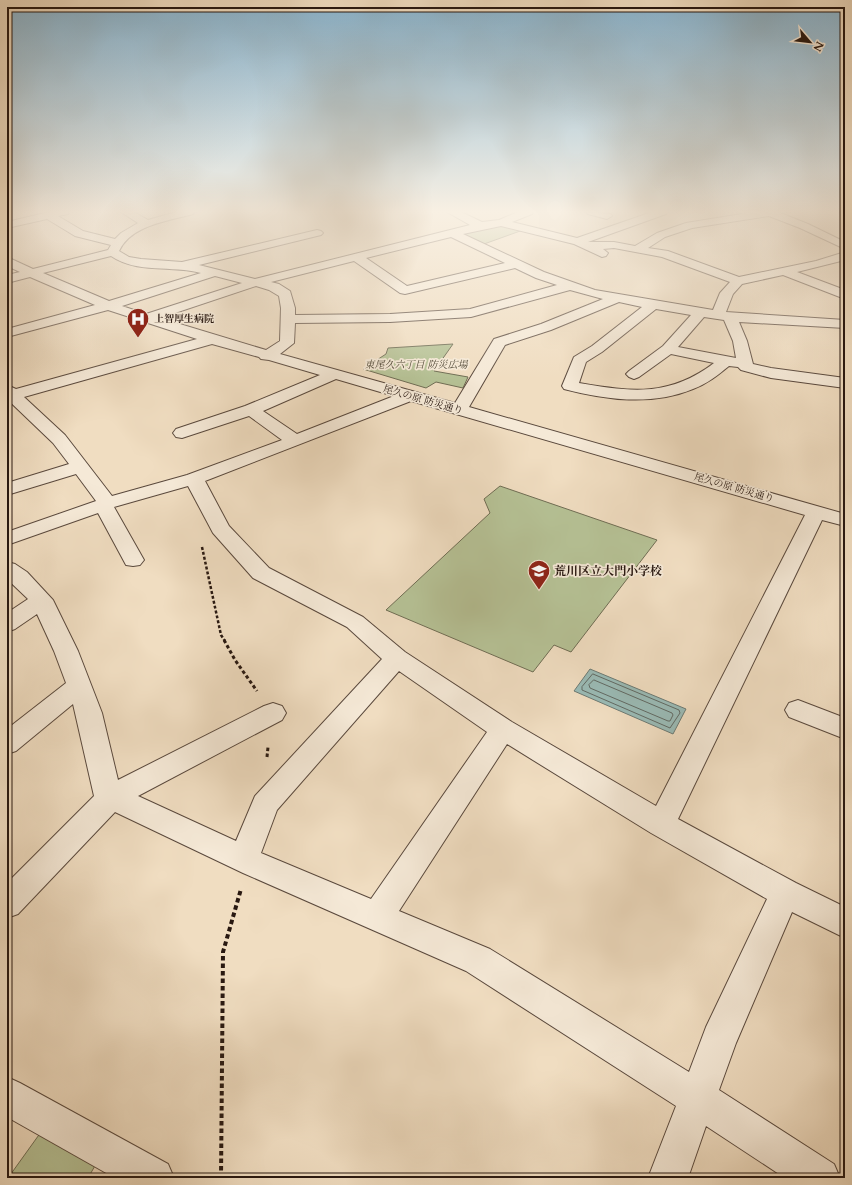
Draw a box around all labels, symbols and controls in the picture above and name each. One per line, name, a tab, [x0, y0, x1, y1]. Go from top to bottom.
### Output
north arrow	[790, 22, 830, 62]
text: N	[809, 39, 827, 55]
hospital icon: 上智厚生病院	[125, 306, 151, 339]
place label: 上智厚生病院	[154, 312, 214, 326]
park label: 東尾久六丁目 防災広場	[365, 358, 468, 372]
street label: 尾久の原 防災通り	[381, 382, 465, 418]
street label: 尾久の原 防災通り	[692, 470, 776, 506]
school or university icon: 荒川区立大門小学校	[526, 558, 552, 591]
place label: 荒川区立大門小学校	[554, 563, 662, 579]

